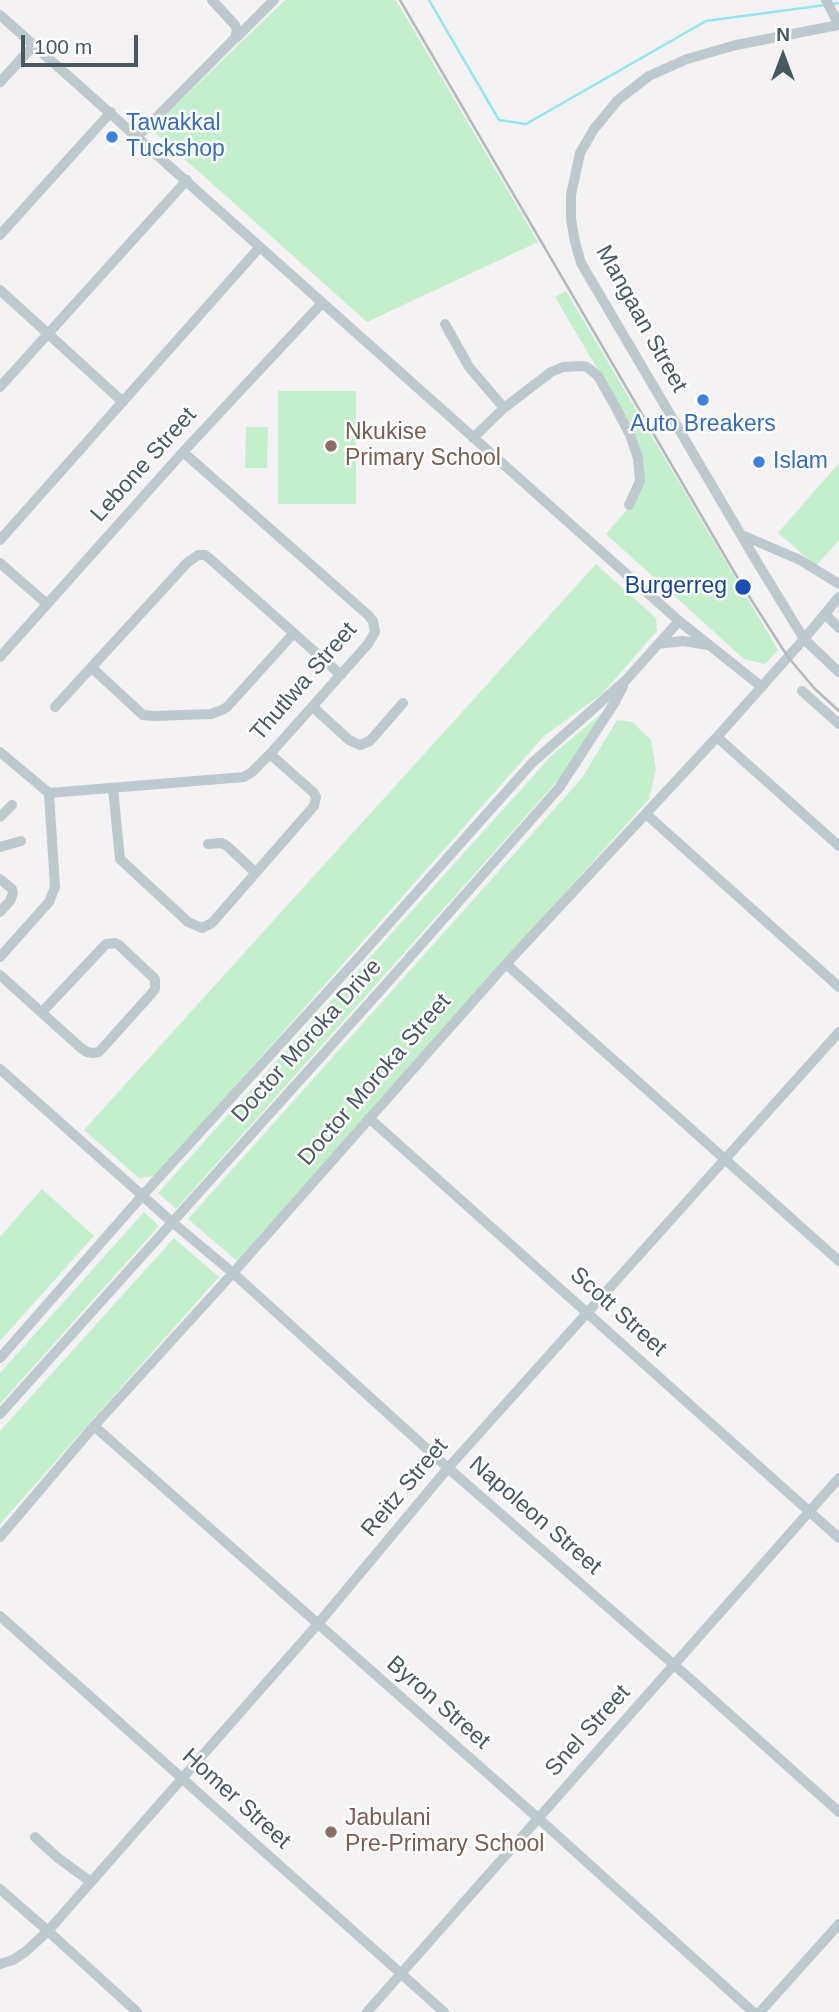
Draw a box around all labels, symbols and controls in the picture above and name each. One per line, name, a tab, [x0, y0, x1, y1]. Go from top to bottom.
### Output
scale bar	[24, 21, 142, 65]
north arrow	[748, 21, 818, 91]
text: N	[776, 24, 790, 45]
text: 100 m	[34, 35, 92, 58]
place label: Tawakkal Tuckshop	[126, 110, 225, 164]
marker: Tawakkal Tuckshop	[104, 129, 120, 145]
street label: Mangaan Street	[589, 241, 693, 397]
marker: Auto Breakers	[695, 392, 711, 408]
street label: Lebone Street	[85, 402, 203, 528]
place label: Auto Breakers	[630, 411, 776, 439]
place label: Nkukise Primary School	[345, 419, 501, 473]
marker: Nkukise Primary School	[323, 438, 339, 454]
place label: Islam	[773, 448, 828, 476]
marker: Islam	[751, 454, 767, 470]
place label: Burgerreg	[625, 573, 727, 601]
marker: Burgerreg	[733, 577, 753, 597]
street label: Thutlwa Street	[245, 617, 363, 747]
street label: Doctor Moroka Drive	[226, 953, 388, 1129]
street label: Doctor Moroka Street	[293, 988, 457, 1172]
street label: Scott Street	[564, 1262, 672, 1362]
street label: Reitz Street	[356, 1433, 454, 1543]
street label: Napoleon Street	[463, 1451, 607, 1581]
street label: Byron Street	[381, 1651, 495, 1755]
street label: Snel Street	[540, 1679, 636, 1783]
street label: Homer Street	[176, 1743, 296, 1855]
place label: Jabulani Pre-Primary School	[345, 1805, 544, 1859]
marker: Jabulani Pre-Primary School	[323, 1824, 339, 1840]

